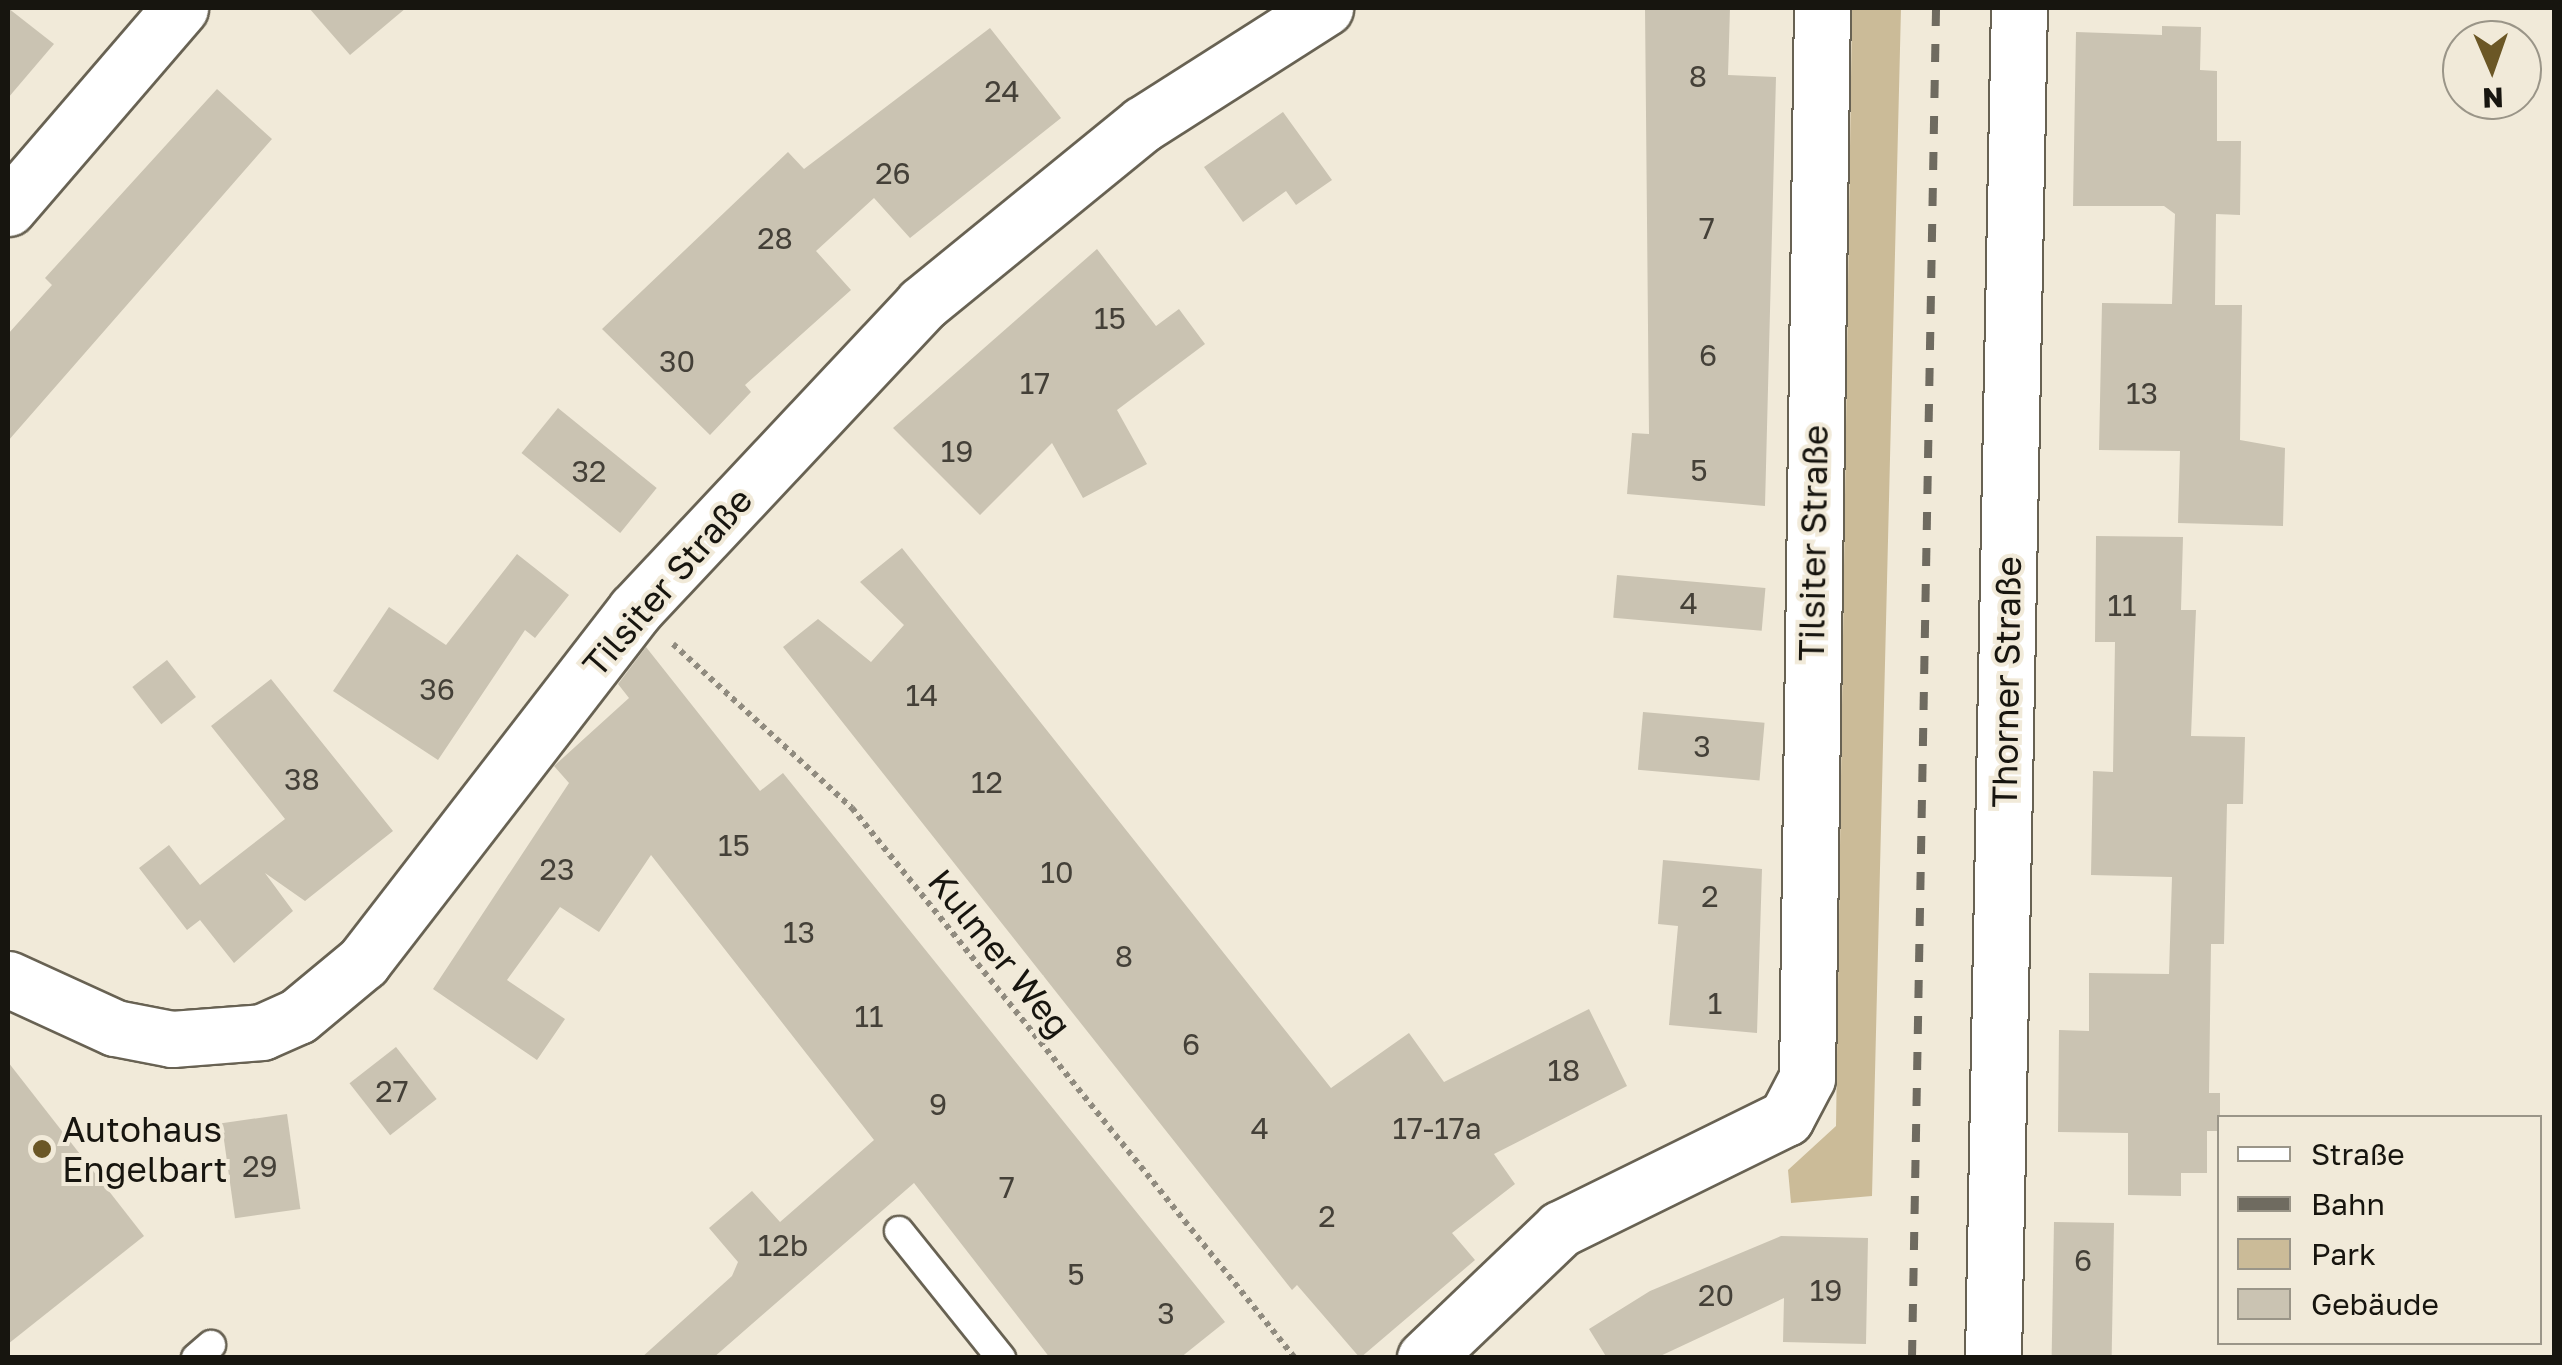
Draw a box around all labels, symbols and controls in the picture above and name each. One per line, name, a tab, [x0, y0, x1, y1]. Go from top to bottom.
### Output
north arrow	[2442, 20, 2542, 120]
house number: 8	[1689, 58, 1707, 94]
house number: 24	[984, 73, 1020, 109]
text: N	[2482, 82, 2504, 115]
house number: 26	[875, 155, 911, 191]
house number: 7	[1699, 210, 1715, 246]
house number: 28	[757, 220, 793, 256]
house number: 15	[1094, 300, 1126, 336]
house number: 6	[1699, 337, 1717, 373]
house number: 30	[659, 343, 695, 379]
house number: 17	[1020, 365, 1050, 401]
house number: 13	[2126, 375, 2158, 411]
street label: Tilsiter Straße	[1790, 425, 1836, 661]
house number: 19	[941, 433, 973, 469]
house number: 5	[1690, 452, 1708, 488]
house number: 32	[572, 453, 606, 489]
street label: Tilsiter Straße	[574, 479, 760, 685]
street label: Thorner Straße	[1983, 556, 2029, 808]
house number: 4	[1680, 585, 1698, 621]
house number: 11	[2107, 587, 2137, 623]
house number: 36	[419, 671, 455, 707]
house number: 14	[906, 677, 938, 713]
house number: 3	[1693, 728, 1711, 764]
house number: 38	[284, 761, 320, 797]
house number: 12	[971, 764, 1003, 800]
house number: 15	[718, 827, 750, 863]
house number: 23	[540, 851, 574, 887]
house number: 10	[1040, 854, 1074, 890]
street label: Kulmer Weg	[920, 861, 1080, 1045]
house number: 2	[1701, 878, 1719, 914]
house number: 13	[783, 914, 815, 950]
house number: 8	[1115, 938, 1133, 974]
house number: 1	[1708, 985, 1722, 1021]
house number: 11	[854, 998, 884, 1034]
house number: 6	[1182, 1026, 1200, 1062]
house number: 18	[1548, 1052, 1580, 1088]
house number: 27	[375, 1073, 409, 1109]
house number: 9	[929, 1086, 947, 1122]
place label: Autohaus Engelbart	[62, 1108, 228, 1190]
house number: 4	[1251, 1110, 1269, 1146]
house number: 17-17a	[1392, 1110, 1482, 1146]
legend	[2217, 1115, 2542, 1345]
text: Straße	[2311, 1136, 2405, 1172]
marker: Autohaus Engelbart	[31, 1138, 53, 1160]
house number: 29	[242, 1148, 278, 1184]
house number: 7	[999, 1169, 1015, 1205]
text: Bahn	[2311, 1186, 2385, 1222]
house number: 2	[1318, 1198, 1336, 1234]
house number: 12b	[758, 1227, 808, 1263]
text: Park	[2311, 1236, 2376, 1272]
house number: 6	[2074, 1242, 2092, 1278]
house number: 5	[1067, 1256, 1085, 1292]
house number: 19	[1810, 1272, 1842, 1308]
house number: 20	[1698, 1277, 1734, 1313]
text: Gebäude	[2311, 1286, 2439, 1322]
house number: 3	[1157, 1295, 1175, 1331]

